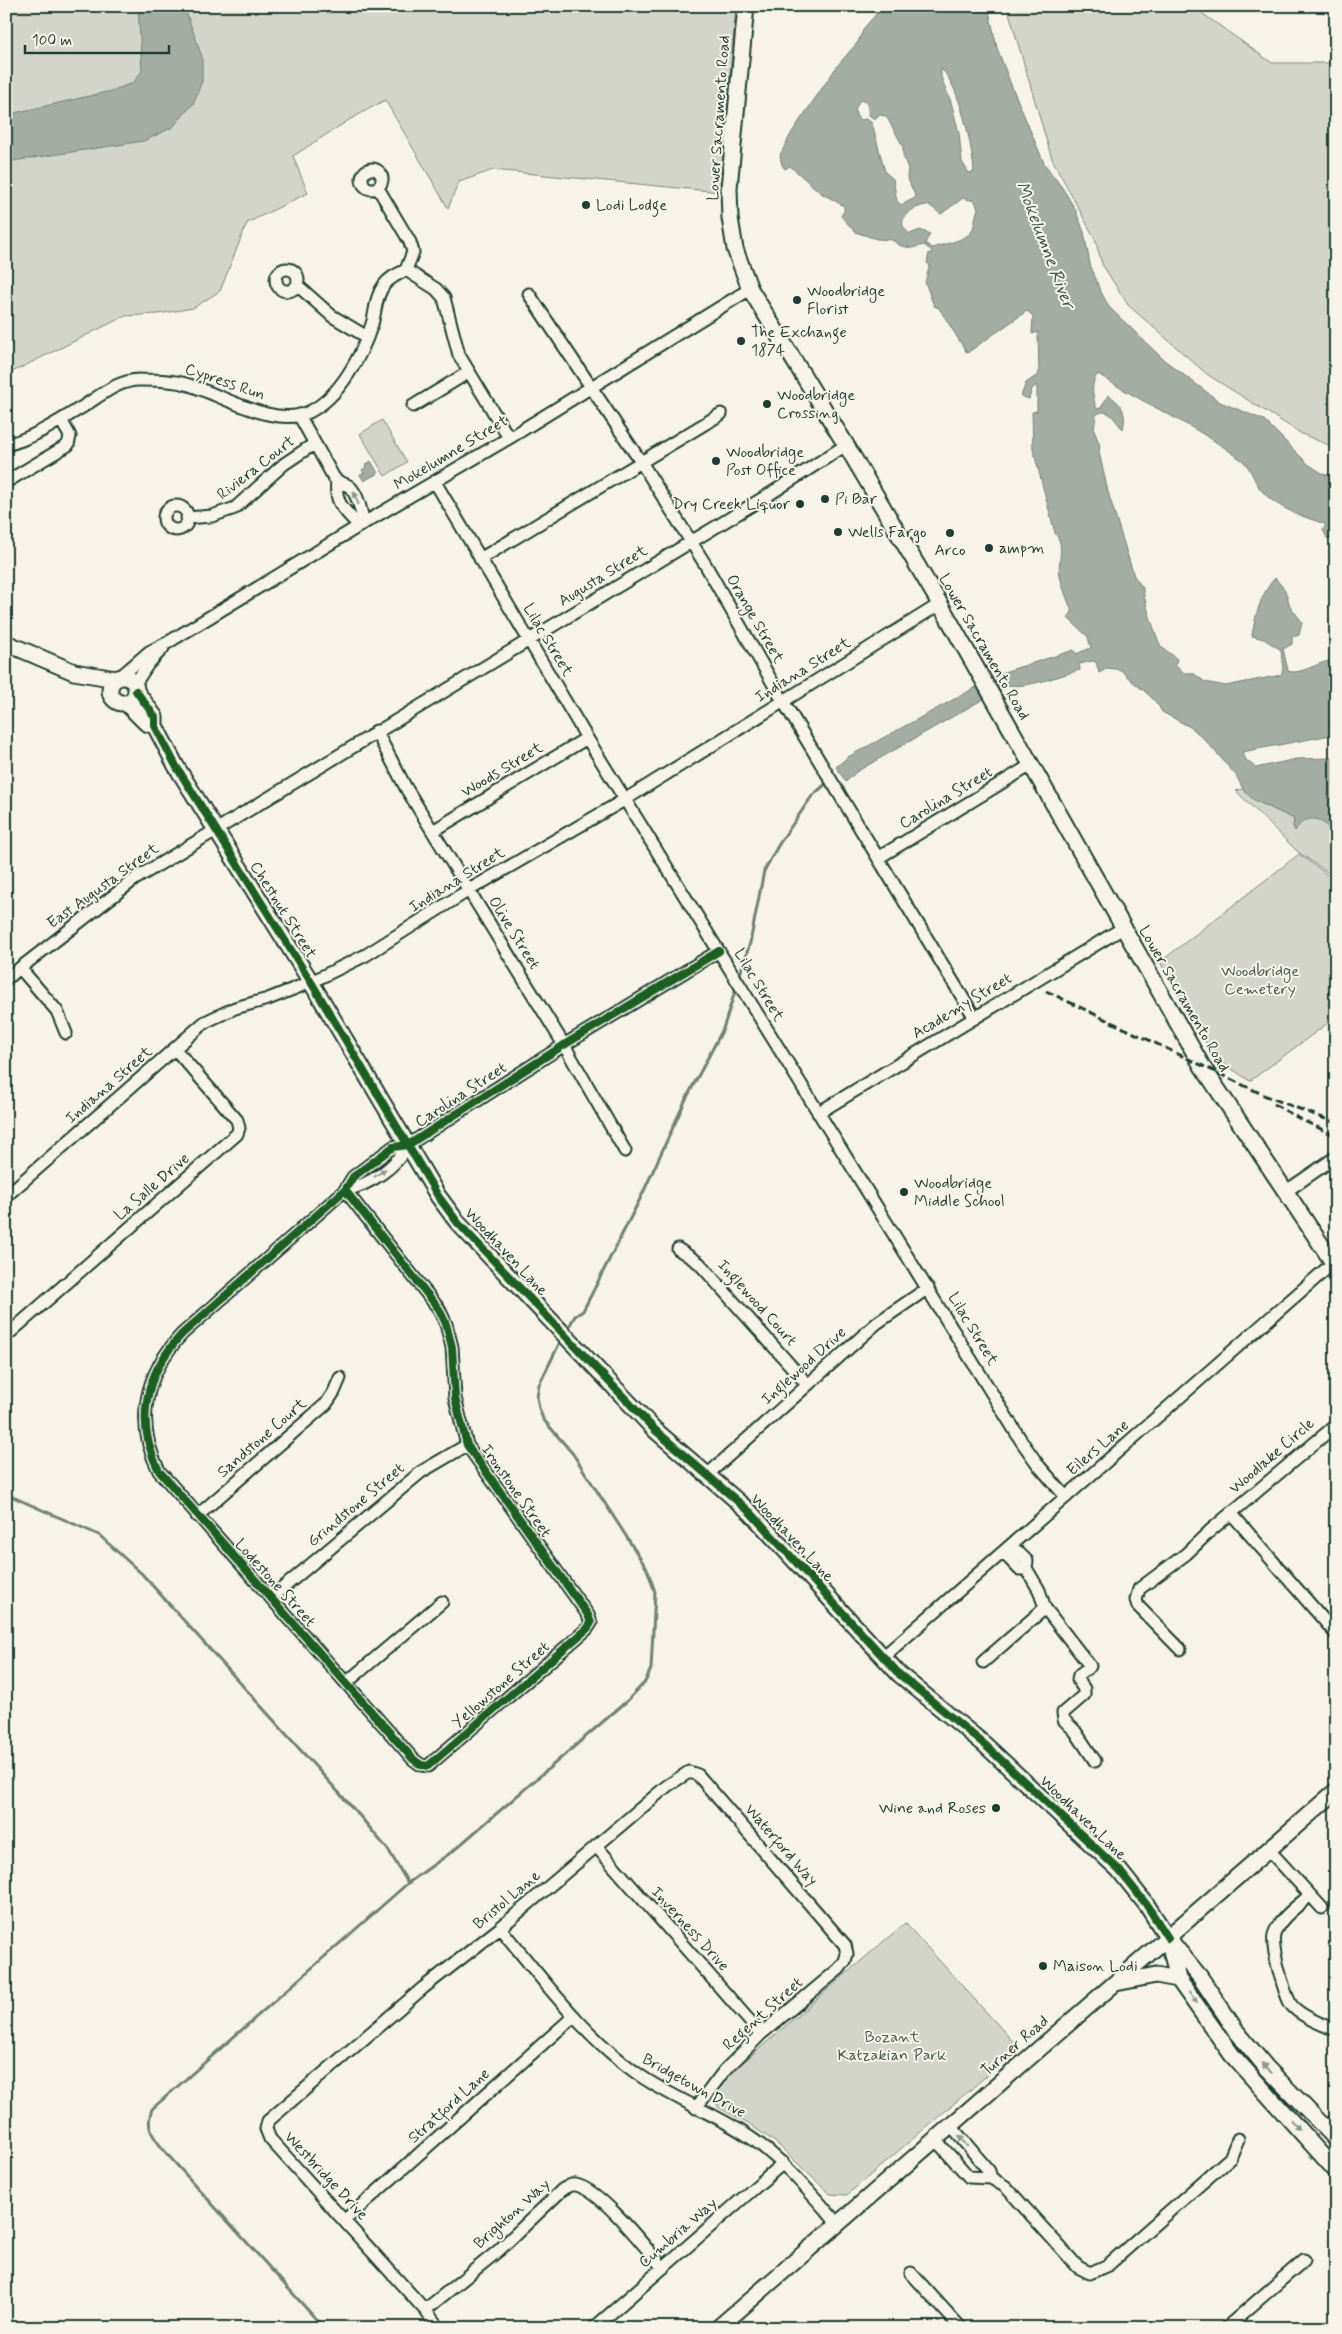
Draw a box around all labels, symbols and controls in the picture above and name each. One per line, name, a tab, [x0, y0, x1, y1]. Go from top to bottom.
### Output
scale bar	[25, 22, 169, 54]
text: 100 m	[32, 31, 72, 51]
street label: Lower Sacramento Road	[703, 35, 735, 201]
water label: Mokelumne River	[1010, 178, 1081, 314]
place label: Lodi Lodge	[596, 195, 667, 217]
marker: Lodi Lodge	[580, 199, 592, 211]
place label: Woodbridge Florist	[807, 281, 885, 320]
marker: Woodbridge Florist	[791, 294, 803, 306]
place label: The Exchange 1874	[751, 322, 847, 361]
marker: The Exchange 1874	[735, 335, 747, 347]
street label: Cypress Run	[182, 358, 268, 406]
place label: Woodbridge Crossing	[777, 385, 855, 424]
marker: Woodbridge Crossing	[761, 398, 773, 410]
street label: Mokelumne Street	[390, 410, 512, 495]
street label: Riviera Court	[213, 431, 300, 505]
place label: Woodbridge Post Office	[726, 442, 804, 481]
marker: Woodbridge Post Office	[710, 455, 722, 467]
place label: Pi Bar	[835, 489, 878, 510]
one-way arrow	[351, 491, 359, 505]
marker: Pi Bar	[819, 493, 831, 505]
place label: Dry Creek Liquor	[672, 494, 791, 515]
marker: Dry Creek Liquor	[794, 498, 806, 510]
place label: Wells Fargo	[848, 522, 926, 543]
marker: Wells Fargo	[832, 526, 844, 538]
marker: Arco	[944, 527, 956, 539]
place label: ampm	[999, 538, 1044, 559]
street label: Augusta Street	[555, 540, 652, 612]
place label: Arco	[934, 540, 966, 561]
marker: ampm	[983, 542, 995, 554]
street label: Lower Sacramento Road	[933, 570, 1035, 724]
street label: Orange Street	[720, 571, 789, 668]
street label: Lilac Street	[518, 600, 578, 681]
street label: Indiana Street	[751, 632, 855, 708]
street label: Woods Street	[457, 737, 547, 803]
street label: Carolina Street	[895, 762, 997, 834]
street label: East Augusta Street	[43, 838, 164, 934]
street label: Indiana Street	[405, 842, 509, 918]
street label: Chestnut Street	[245, 857, 321, 963]
street label: Olive Street	[483, 892, 545, 974]
street label: Lower Sacramento Road	[1133, 922, 1235, 1076]
street label: Lilac Street	[729, 945, 789, 1026]
park label: Woodbridge Cemetery	[1221, 961, 1299, 1000]
street label: Academy Street	[908, 968, 1016, 1044]
street label: Indiana Street	[61, 1041, 157, 1129]
street label: Carolina Street	[411, 1057, 511, 1133]
street label: La Salle Drive	[110, 1148, 194, 1226]
one-way arrow	[374, 1168, 387, 1178]
place label: Woodbridge Middle School	[914, 1173, 1005, 1212]
marker: Woodbridge Middle School	[898, 1186, 910, 1198]
street label: Woodhaven Lane	[460, 1203, 553, 1301]
street label: Inglewood Court	[712, 1255, 802, 1351]
street label: Lilac Street	[943, 1289, 1003, 1370]
street label: Inglewood Drive	[757, 1322, 852, 1410]
street label: Sandstone Court	[213, 1393, 311, 1483]
street label: Woodlake Circle	[1225, 1413, 1319, 1499]
street label: Eilers Lane	[1062, 1415, 1134, 1481]
street label: Ironstone Street	[476, 1440, 556, 1542]
street label: Grindstone Street	[303, 1458, 409, 1552]
street label: Woodhaven Lane	[746, 1489, 839, 1587]
street label: Lodestone Street	[230, 1534, 320, 1632]
street label: Yellowstone Street	[448, 1637, 554, 1733]
street label: Woodhaven Lane	[1035, 1771, 1131, 1865]
place label: Wine and Roses	[879, 1798, 986, 1819]
street label: Waterford Way	[738, 1800, 822, 1892]
marker: Wine and Roses	[990, 1802, 1002, 1814]
street label: Bristol Lane	[469, 1865, 546, 1934]
street label: Inverness Drive	[646, 1882, 734, 1976]
place label: Maison Lodi	[1053, 1956, 1138, 1977]
marker: Maison Lodi	[1037, 1960, 1049, 1972]
street label: Regent Street	[719, 1972, 808, 2056]
one-way arrow	[1188, 1991, 1198, 2005]
street label: Turner Road	[977, 2011, 1053, 2081]
park label: Bozant Katzakian Park	[838, 2027, 946, 2066]
street label: Bridgetown Drive	[638, 2049, 750, 2123]
one-way arrow	[1262, 2062, 1273, 2074]
street label: Stratford Lane	[404, 2064, 496, 2150]
one-way arrow	[1289, 2118, 1300, 2131]
street label: Westbridge Drive	[279, 2127, 373, 2225]
one-way arrow	[958, 2135, 969, 2148]
street label: Brighton Way	[469, 2174, 555, 2255]
street label: Cumbria Way	[634, 2193, 722, 2273]

